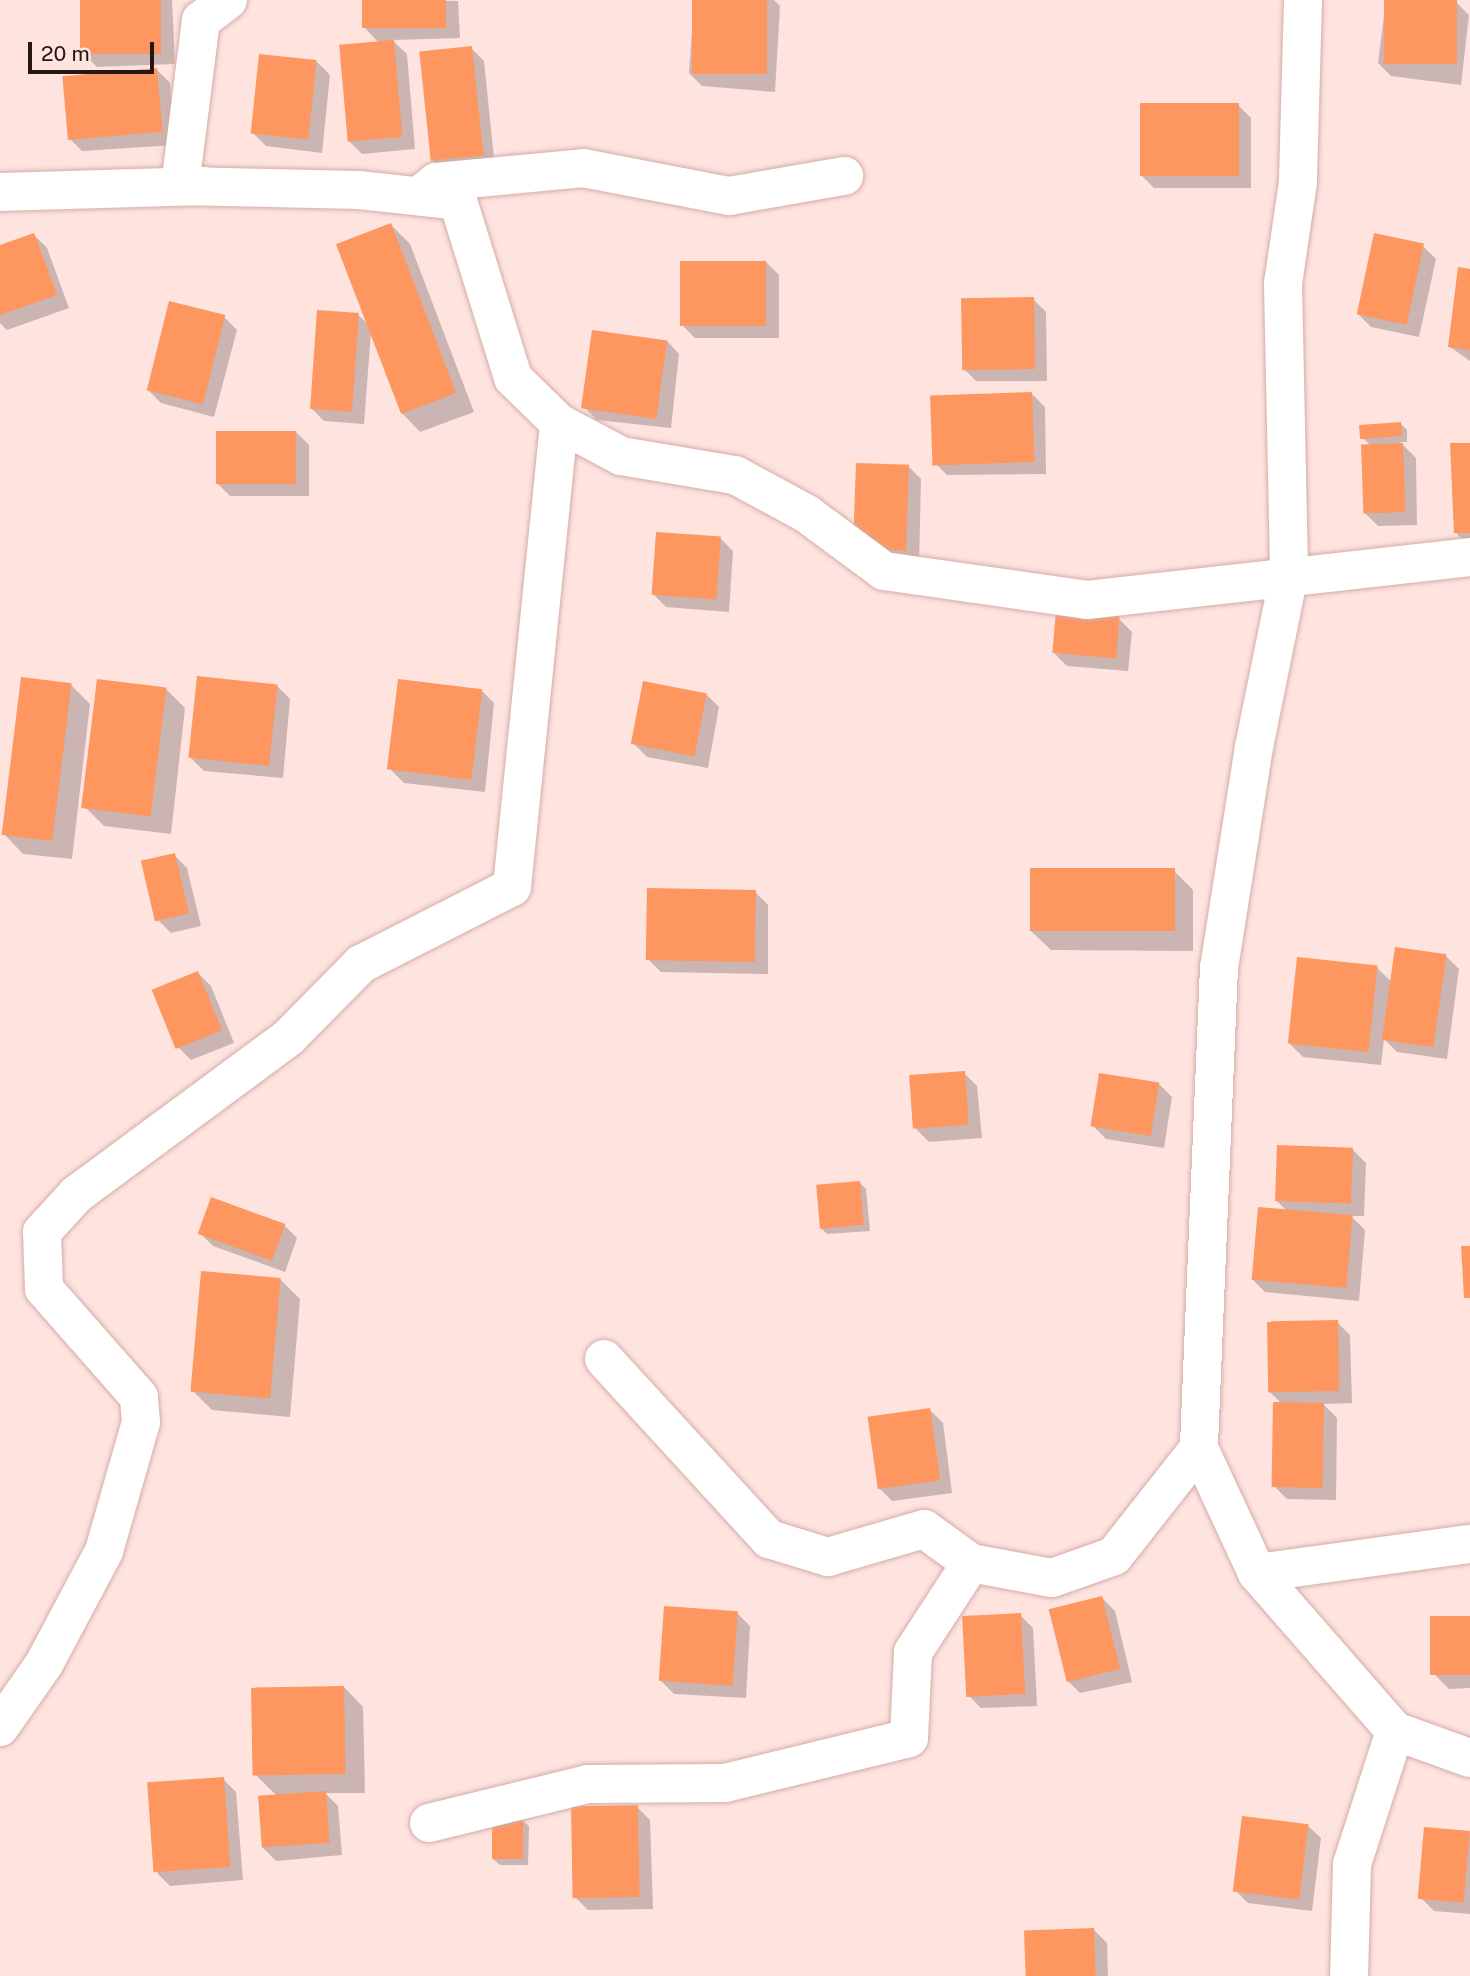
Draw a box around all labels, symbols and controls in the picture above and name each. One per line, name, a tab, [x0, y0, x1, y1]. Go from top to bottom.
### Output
scale bar	[32, 28, 158, 72]
text: 20 m	[41, 41, 90, 66]

